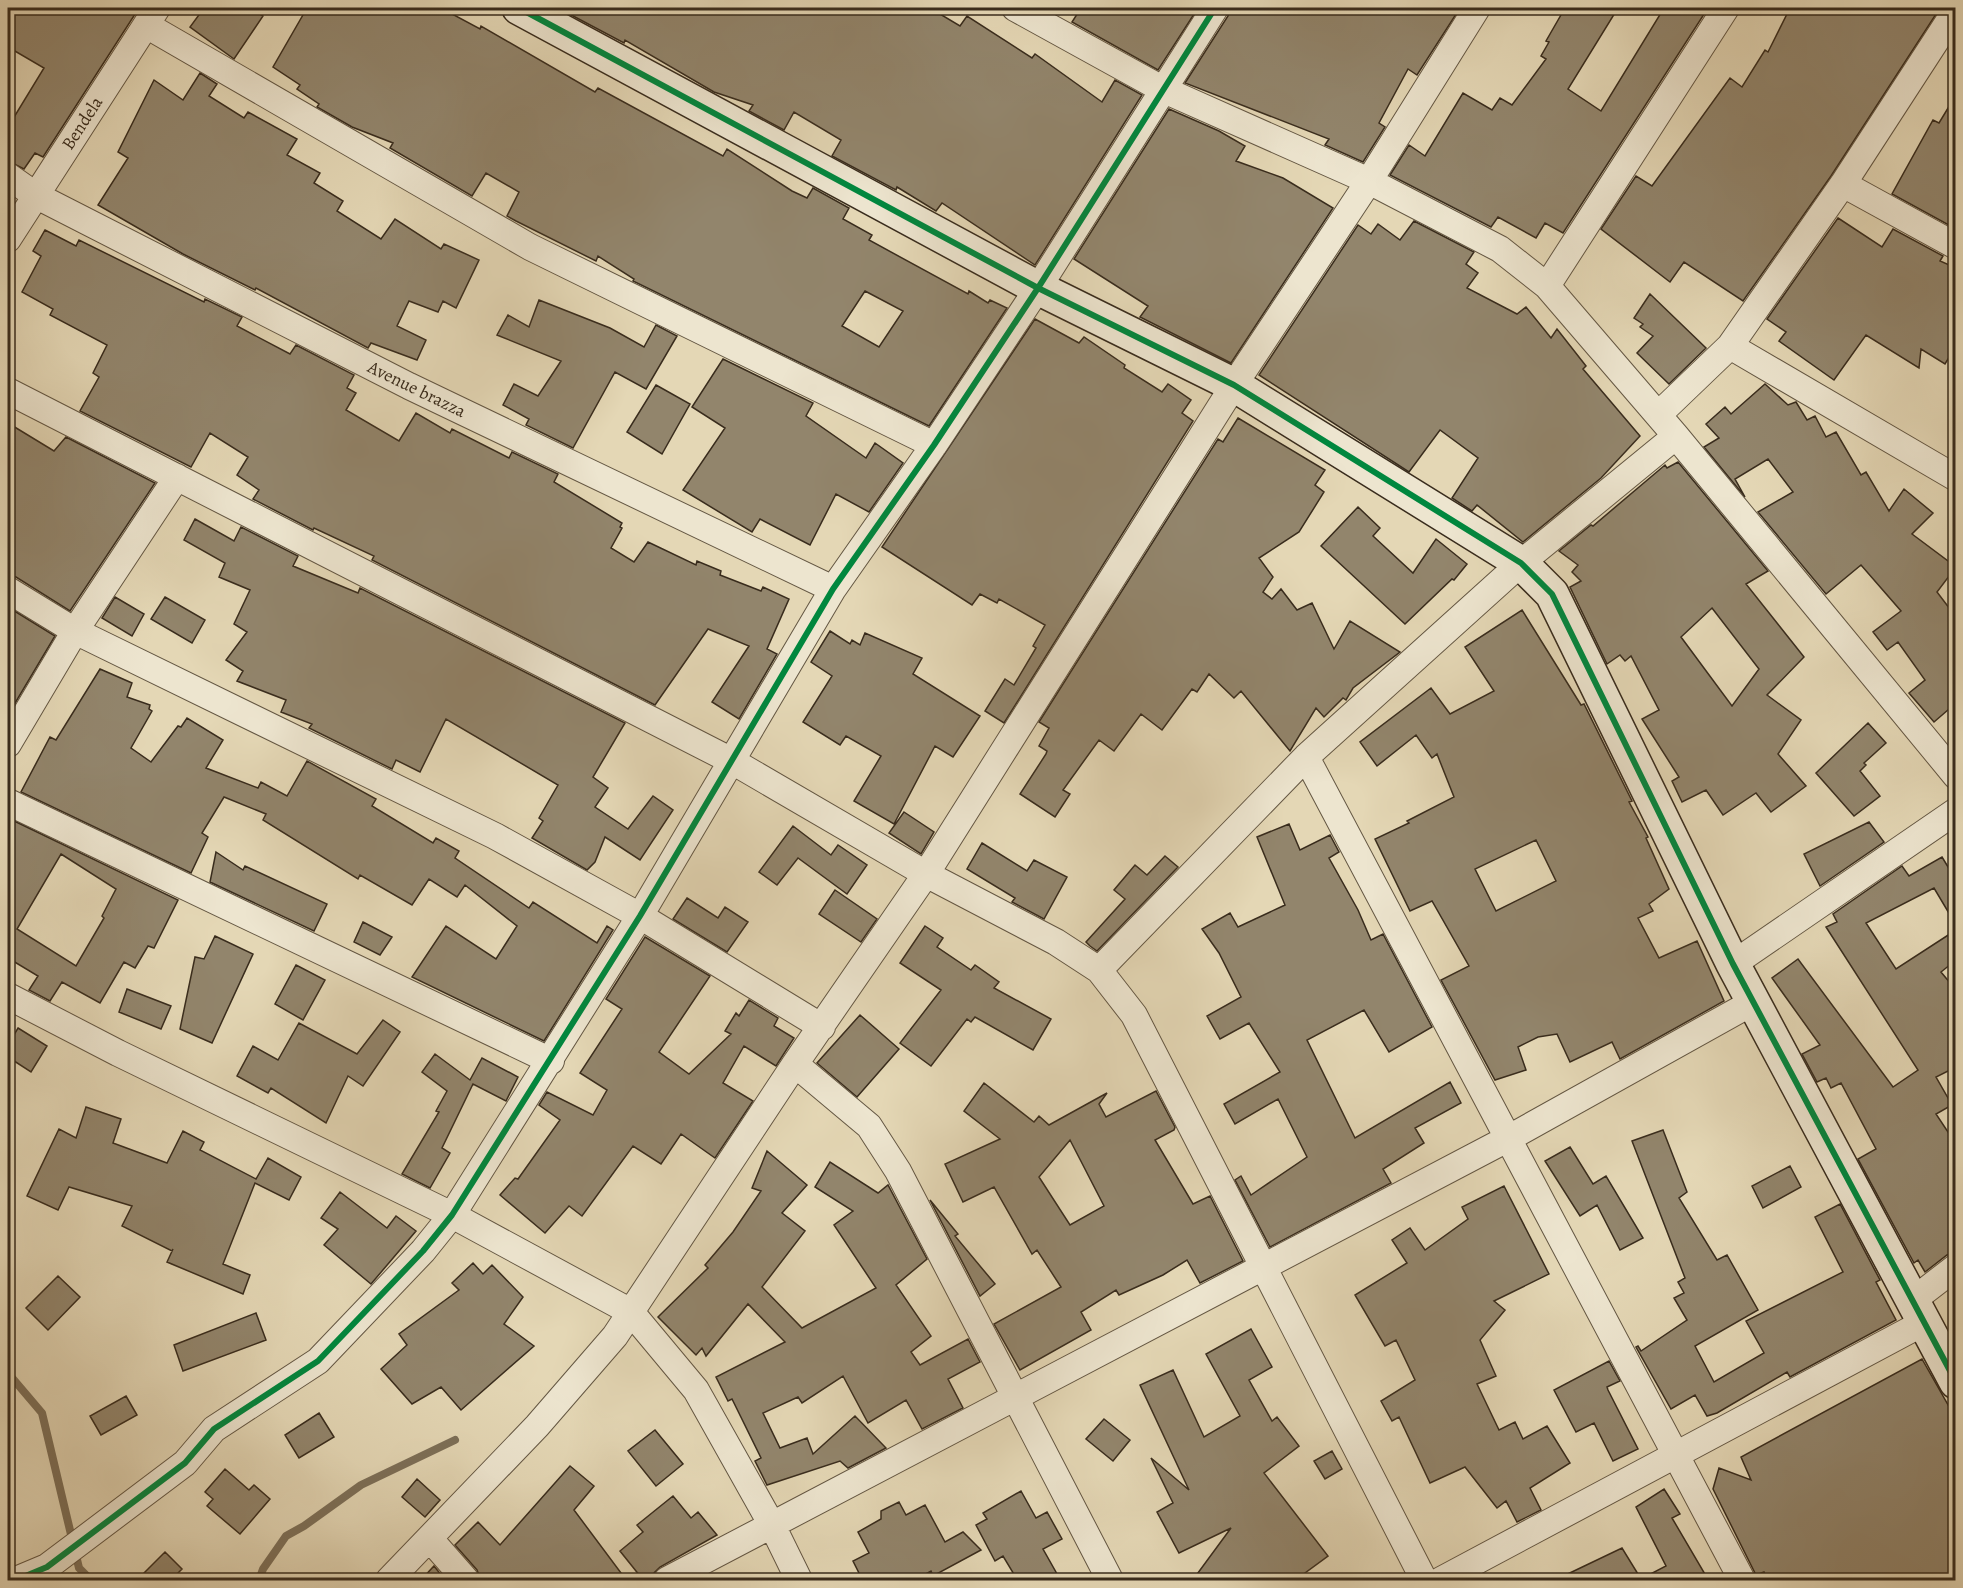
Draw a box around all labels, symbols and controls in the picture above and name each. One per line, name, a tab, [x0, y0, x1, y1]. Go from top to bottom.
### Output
street label: Bendela	[56, 91, 108, 154]
street label: Avenue brazza	[363, 354, 471, 423]

